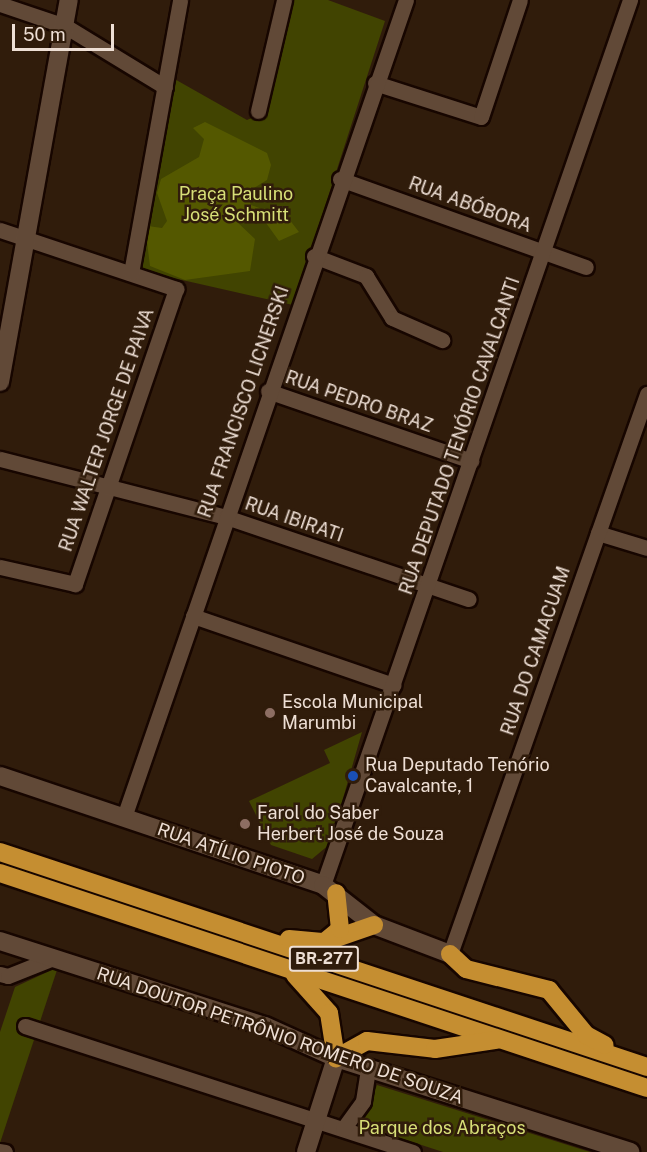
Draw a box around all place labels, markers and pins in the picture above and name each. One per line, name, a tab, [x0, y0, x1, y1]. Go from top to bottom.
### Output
place label: Escola Municipal Marumbi	[282, 692, 423, 734]
marker: Escola Municipal Marumbi	[263, 706, 277, 720]
place label: Rua Deputado Tenório Cavalcante, 1	[365, 755, 550, 798]
marker: Rua Deputado Tenório Cavalcante, 1	[346, 769, 360, 783]
place label: Farol do Saber Herbert José de Souza	[257, 803, 444, 846]
marker: Farol do Saber Herbert José de Souza	[238, 817, 252, 831]

